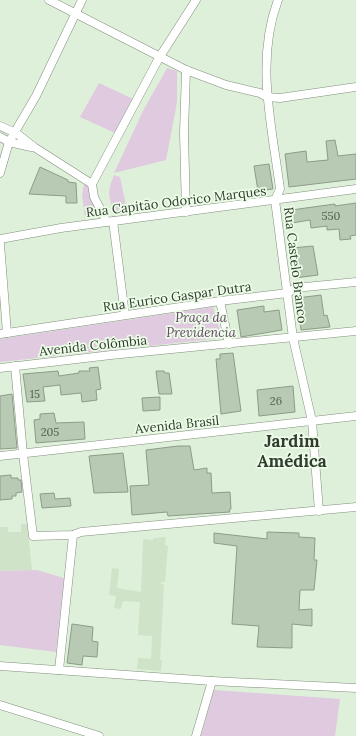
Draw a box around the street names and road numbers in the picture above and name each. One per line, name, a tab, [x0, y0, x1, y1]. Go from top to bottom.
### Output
street label: Rua Capitão Odorico Marques	[85, 182, 267, 221]
street label: Rua Castelo Branco	[280, 206, 311, 325]
street label: Rua Eurico Gaspar Dutra	[102, 278, 253, 315]
street label: Avenida Colômbia	[37, 331, 148, 360]
street label: Avenida Brasil	[133, 412, 220, 437]

